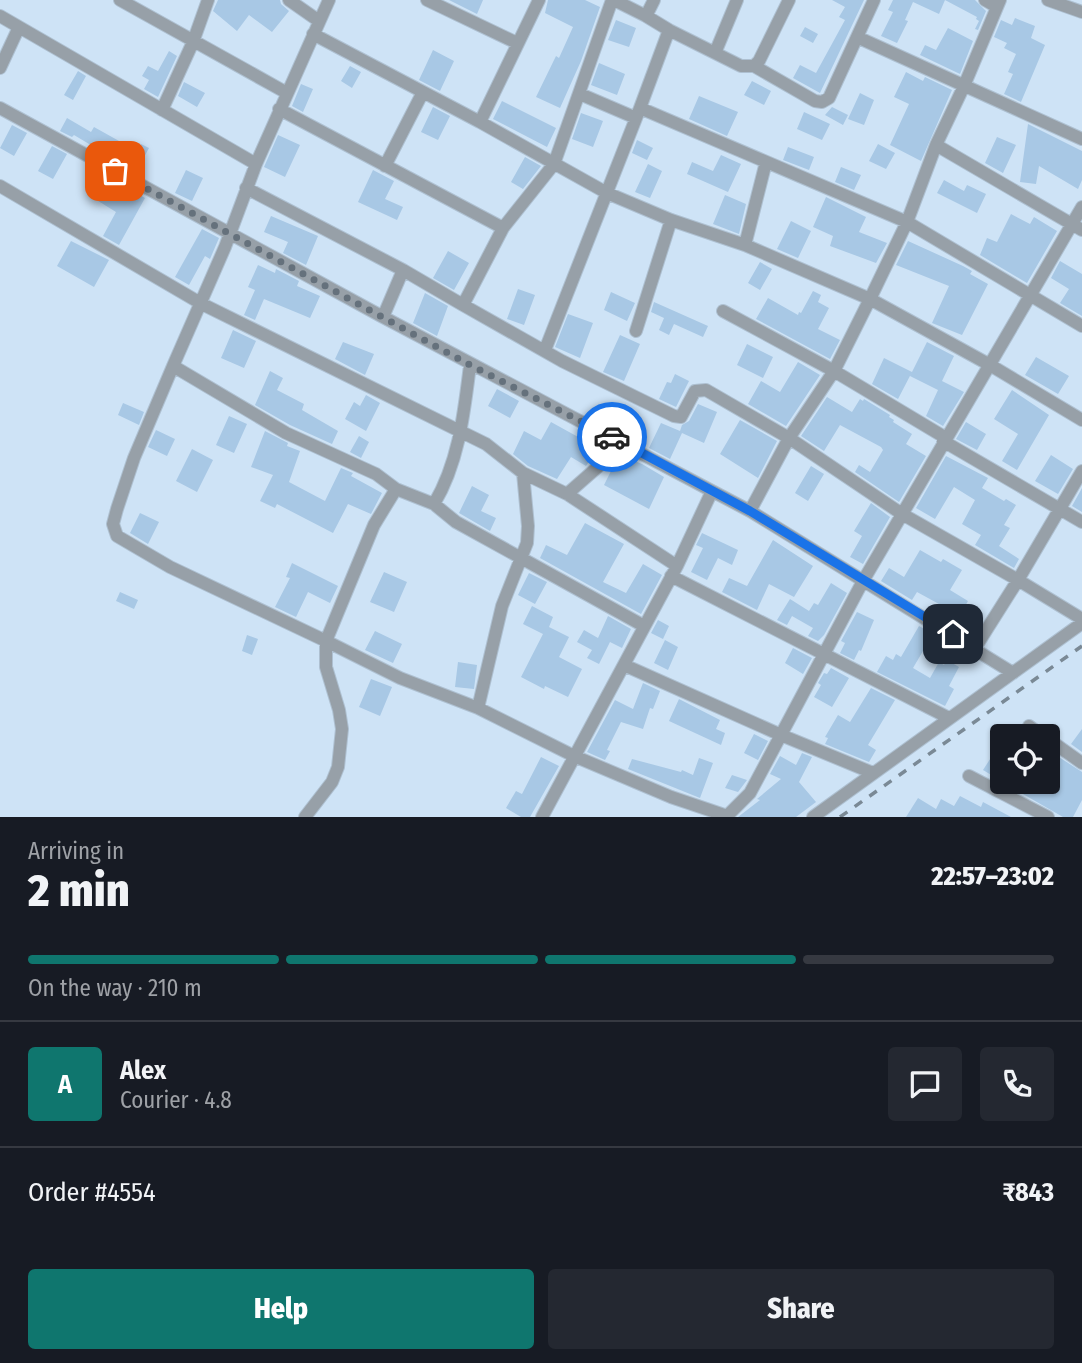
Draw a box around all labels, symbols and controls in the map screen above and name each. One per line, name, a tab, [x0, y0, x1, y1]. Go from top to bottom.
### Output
pin	[85, 141, 145, 201]
icon: bag	[96, 152, 134, 190]
courier	[577, 402, 647, 472]
icon: car	[593, 418, 631, 456]
pin	[923, 604, 983, 664]
icon: home	[934, 615, 972, 653]
map controls	[990, 724, 1060, 794]
button: locate	[990, 724, 1060, 794]
text: Arriving in	[28, 837, 124, 865]
text: 22:57–23:02	[931, 861, 1054, 892]
text: 2 min	[28, 863, 130, 918]
text: On the way · 210 m	[28, 974, 202, 1002]
button: chat	[888, 1047, 962, 1121]
button: phone	[980, 1047, 1054, 1121]
text: Alex	[120, 1055, 166, 1086]
text: A	[58, 1069, 72, 1100]
text: Courier · 4.8	[120, 1086, 232, 1114]
text: Order #4554	[28, 1177, 156, 1208]
text: ₹843	[1002, 1177, 1054, 1208]
button: Help	[28, 1269, 534, 1349]
button: Share	[548, 1269, 1054, 1349]

